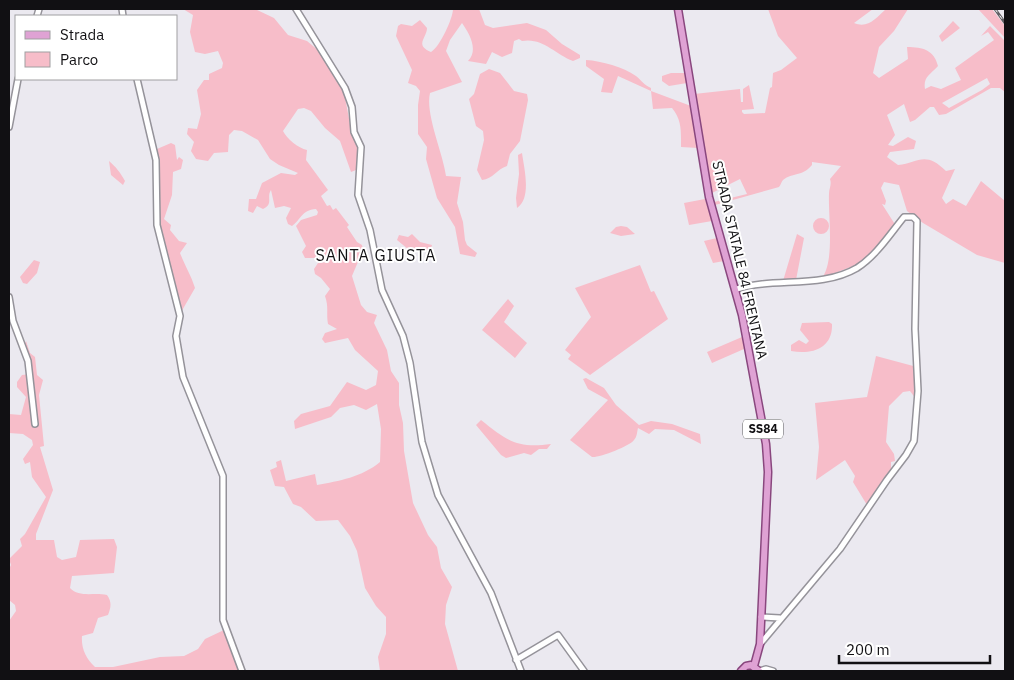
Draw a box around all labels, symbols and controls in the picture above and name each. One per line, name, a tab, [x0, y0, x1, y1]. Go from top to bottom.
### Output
legend	[15, 15, 178, 80]
text: Strada	[60, 25, 104, 44]
text: Parco	[60, 50, 98, 69]
street label: STRADA STATALE 84 FRENTANA	[708, 159, 772, 361]
district label: SANTA GIUSTA	[316, 245, 436, 265]
road number: SS84	[743, 419, 783, 438]
scale bar	[839, 632, 990, 664]
text: 200 m	[846, 640, 890, 659]

